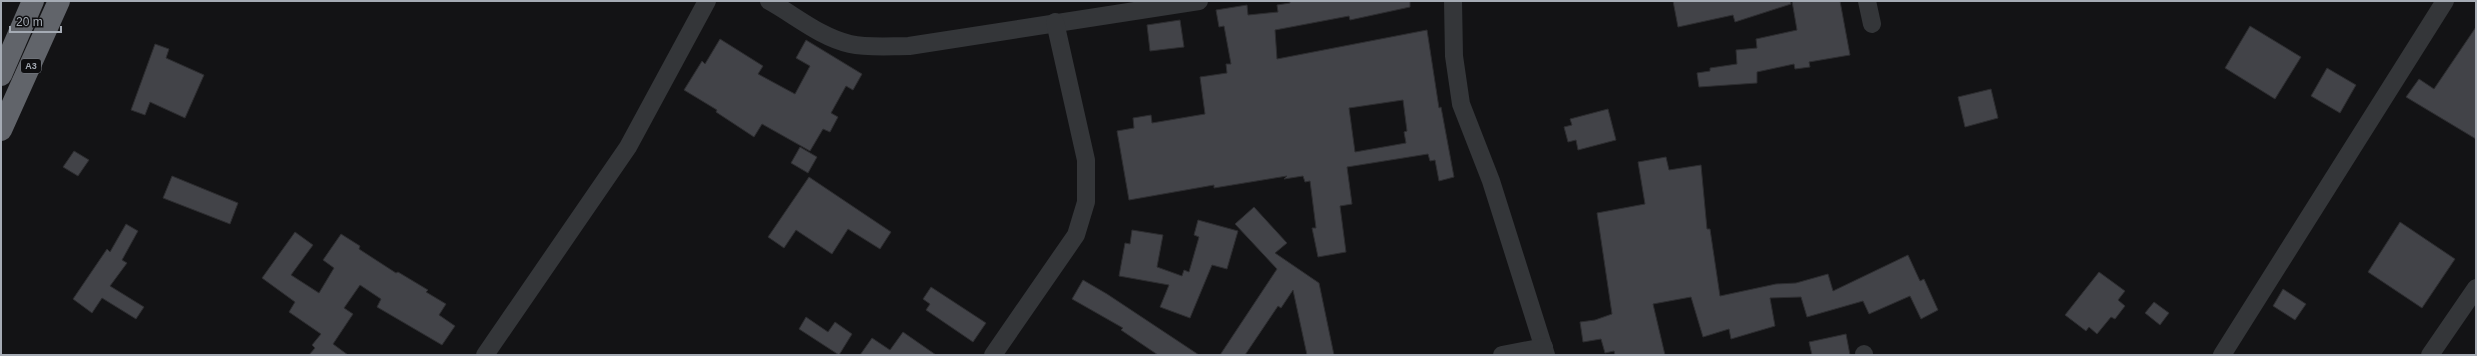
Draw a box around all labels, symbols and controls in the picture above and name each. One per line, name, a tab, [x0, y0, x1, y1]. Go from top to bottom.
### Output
scale bar	[10, 8, 61, 34]
text: 20 m	[16, 15, 43, 29]
road number: A3	[21, 59, 41, 73]

